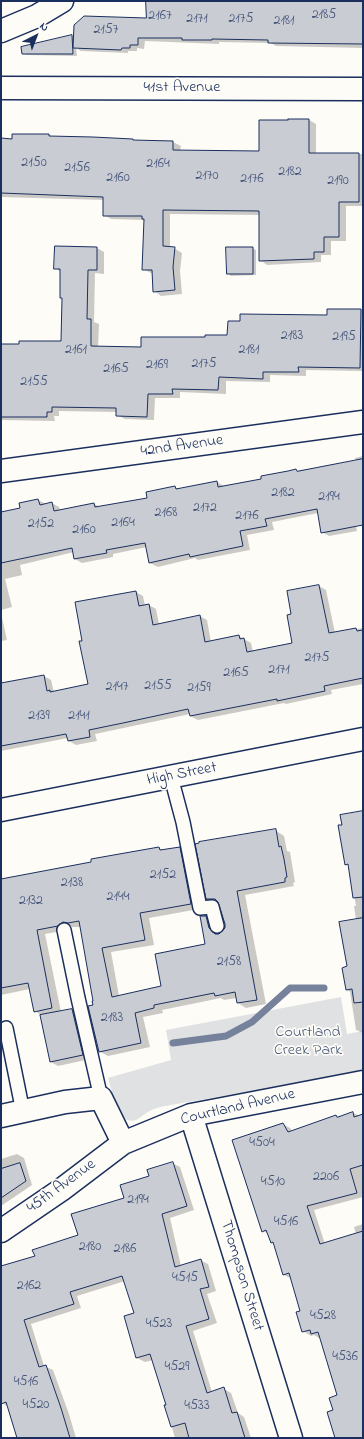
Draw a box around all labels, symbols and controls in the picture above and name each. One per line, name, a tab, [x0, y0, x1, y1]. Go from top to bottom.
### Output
house number: 2185	[312, 8, 336, 24]
house number: 2167	[148, 9, 172, 25]
house number: 2171	[186, 12, 208, 28]
house number: 2175	[228, 12, 254, 28]
house number: 2181	[273, 14, 295, 30]
north arrow	[16, 16, 56, 56]
text: N	[36, 19, 52, 36]
house number: 2157	[93, 23, 119, 39]
street label: 41st Avenue	[143, 78, 221, 98]
house number: 2150	[21, 156, 47, 172]
house number: 2164	[146, 157, 170, 173]
house number: 2156	[64, 161, 90, 177]
house number: 2182	[278, 165, 302, 181]
house number: 2170	[195, 169, 219, 185]
house number: 2160	[106, 171, 130, 187]
house number: 2176	[240, 172, 264, 188]
house number: 2190	[327, 174, 349, 190]
house number: 2183	[281, 329, 303, 345]
house number: 2195	[332, 330, 356, 346]
house number: 2161	[65, 343, 87, 359]
house number: 2181	[238, 343, 260, 359]
house number: 2175	[191, 357, 217, 373]
house number: 2169	[146, 358, 168, 374]
house number: 2165	[103, 362, 129, 378]
house number: 2155	[20, 375, 48, 391]
street label: 42nd Avenue	[139, 432, 225, 462]
house number: 2182	[271, 486, 295, 502]
house number: 2194	[318, 490, 340, 506]
house number: 2172	[193, 501, 217, 517]
house number: 2168	[155, 506, 177, 522]
house number: 2176	[235, 509, 259, 525]
house number: 2164	[111, 516, 135, 532]
house number: 2152	[28, 517, 54, 533]
house number: 2160	[72, 523, 96, 539]
house number: 2175	[304, 651, 330, 667]
house number: 2171	[268, 663, 290, 679]
house number: 2165	[223, 666, 249, 682]
house number: 2155	[144, 679, 172, 695]
house number: 2147	[106, 680, 128, 696]
house number: 2159	[187, 681, 211, 697]
house number: 2139	[28, 709, 50, 725]
house number: 2141	[68, 709, 90, 725]
street label: High Street	[145, 759, 219, 791]
house number: 2152	[150, 868, 176, 884]
house number: 2138	[61, 876, 83, 892]
house number: 2144	[107, 890, 129, 906]
house number: 2132	[19, 894, 43, 910]
house number: 2158	[217, 955, 241, 971]
house number: 2183	[101, 1011, 123, 1027]
park label: Courtland Creek Park	[274, 1023, 342, 1061]
street label: Courtland Avenue	[179, 1086, 297, 1130]
house number: 4504	[249, 1136, 275, 1152]
street label: 45th Avenue	[24, 1156, 100, 1218]
house number: 2206	[313, 1170, 339, 1186]
house number: 4510	[261, 1175, 285, 1191]
house number: 2194	[127, 1193, 149, 1209]
house number: 4516	[274, 1215, 298, 1231]
street label: Thompson Street	[215, 1218, 267, 1334]
house number: 2180	[79, 1240, 101, 1256]
house number: 2186	[114, 1242, 136, 1258]
house number: 4515	[172, 1271, 198, 1287]
house number: 2162	[17, 1279, 41, 1295]
house number: 4528	[310, 1309, 336, 1325]
house number: 4523	[146, 1317, 172, 1333]
house number: 4536	[332, 1350, 358, 1366]
house number: 4529	[165, 1360, 189, 1376]
house number: 4516	[14, 1375, 38, 1391]
house number: 4520	[23, 1398, 49, 1414]
house number: 4533	[184, 1399, 210, 1415]

